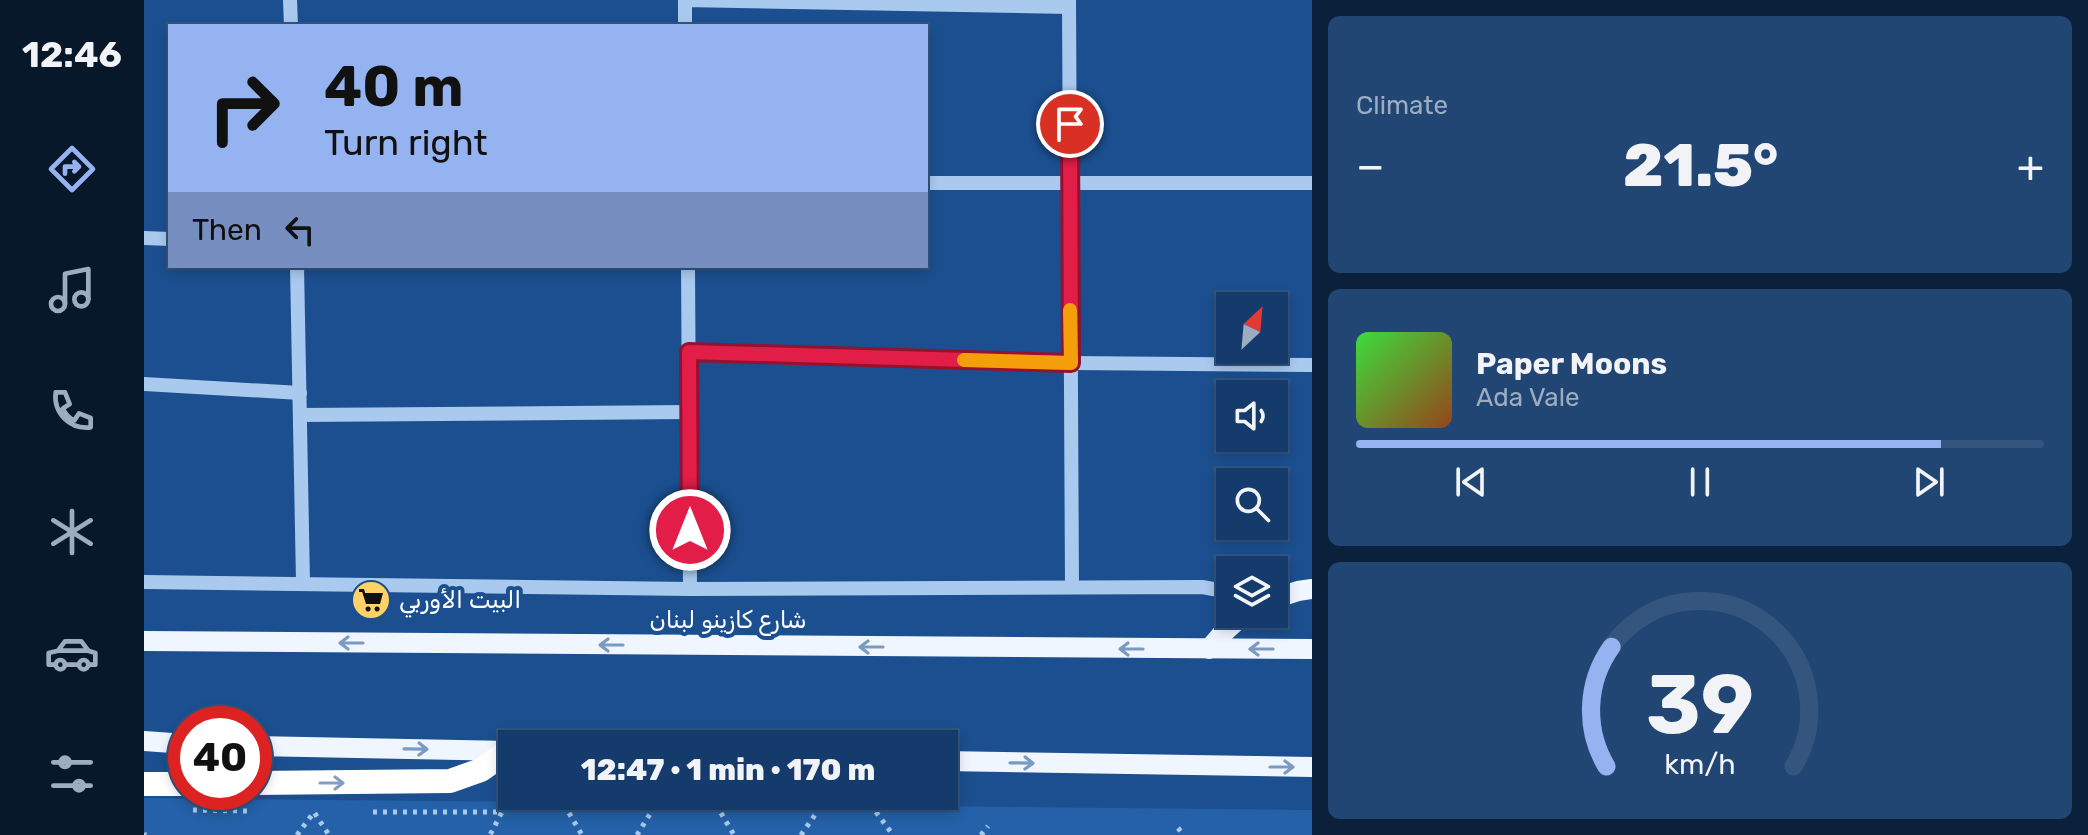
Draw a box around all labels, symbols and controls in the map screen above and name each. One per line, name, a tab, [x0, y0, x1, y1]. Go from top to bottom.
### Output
text: 12:46	[22, 33, 122, 76]
text: 40 m	[324, 54, 464, 120]
icon: right	[192, 56, 296, 160]
pin	[1036, 90, 1104, 158]
text: Climate	[1356, 90, 1448, 121]
icon: arrive	[1048, 102, 1092, 146]
text: Turn right	[324, 121, 488, 164]
text: 21.5°	[1623, 130, 1778, 201]
text: −	[1356, 140, 1385, 192]
text: +	[2017, 140, 2044, 192]
icon: directions	[44, 141, 100, 197]
icon: left	[278, 208, 322, 252]
text: Then	[192, 212, 262, 248]
icon: music	[44, 262, 100, 318]
north arrow	[1216, 292, 1288, 364]
map controls	[1216, 292, 1288, 628]
text: Paper Moons	[1476, 346, 1667, 382]
button: sound	[1216, 380, 1288, 452]
text: Ada Vale	[1476, 382, 1580, 413]
icon: phone	[44, 383, 100, 439]
icon: previous	[1449, 460, 1493, 504]
icon: pause	[1678, 460, 1722, 504]
icon: next	[1907, 460, 1951, 504]
button: search	[1216, 468, 1288, 540]
position arrow	[648, 488, 732, 572]
icon: climate	[44, 504, 100, 560]
button: layers	[1216, 556, 1288, 628]
supermarket icon: البيت الأوربي	[350, 579, 392, 621]
place label: البيت الأوربي	[399, 586, 521, 618]
street label: شارع كازينو لبنان	[649, 606, 807, 636]
icon: car	[44, 625, 100, 681]
one-way arrow	[338, 635, 365, 651]
one-way arrow	[598, 637, 625, 653]
one-way arrow	[858, 639, 885, 655]
one-way arrow	[1118, 641, 1145, 657]
one-way arrow	[1248, 641, 1275, 657]
text: 39	[1646, 654, 1754, 753]
speed limit sign: 40	[168, 706, 272, 810]
one-way arrow	[402, 741, 429, 757]
icon: filters	[44, 746, 100, 802]
text: km/h	[1664, 747, 1736, 781]
text: 12:47 · 1 min · 170 m	[581, 752, 875, 788]
one-way arrow	[1008, 756, 1035, 771]
one-way arrow	[1268, 759, 1295, 775]
one-way arrow	[318, 775, 345, 791]

